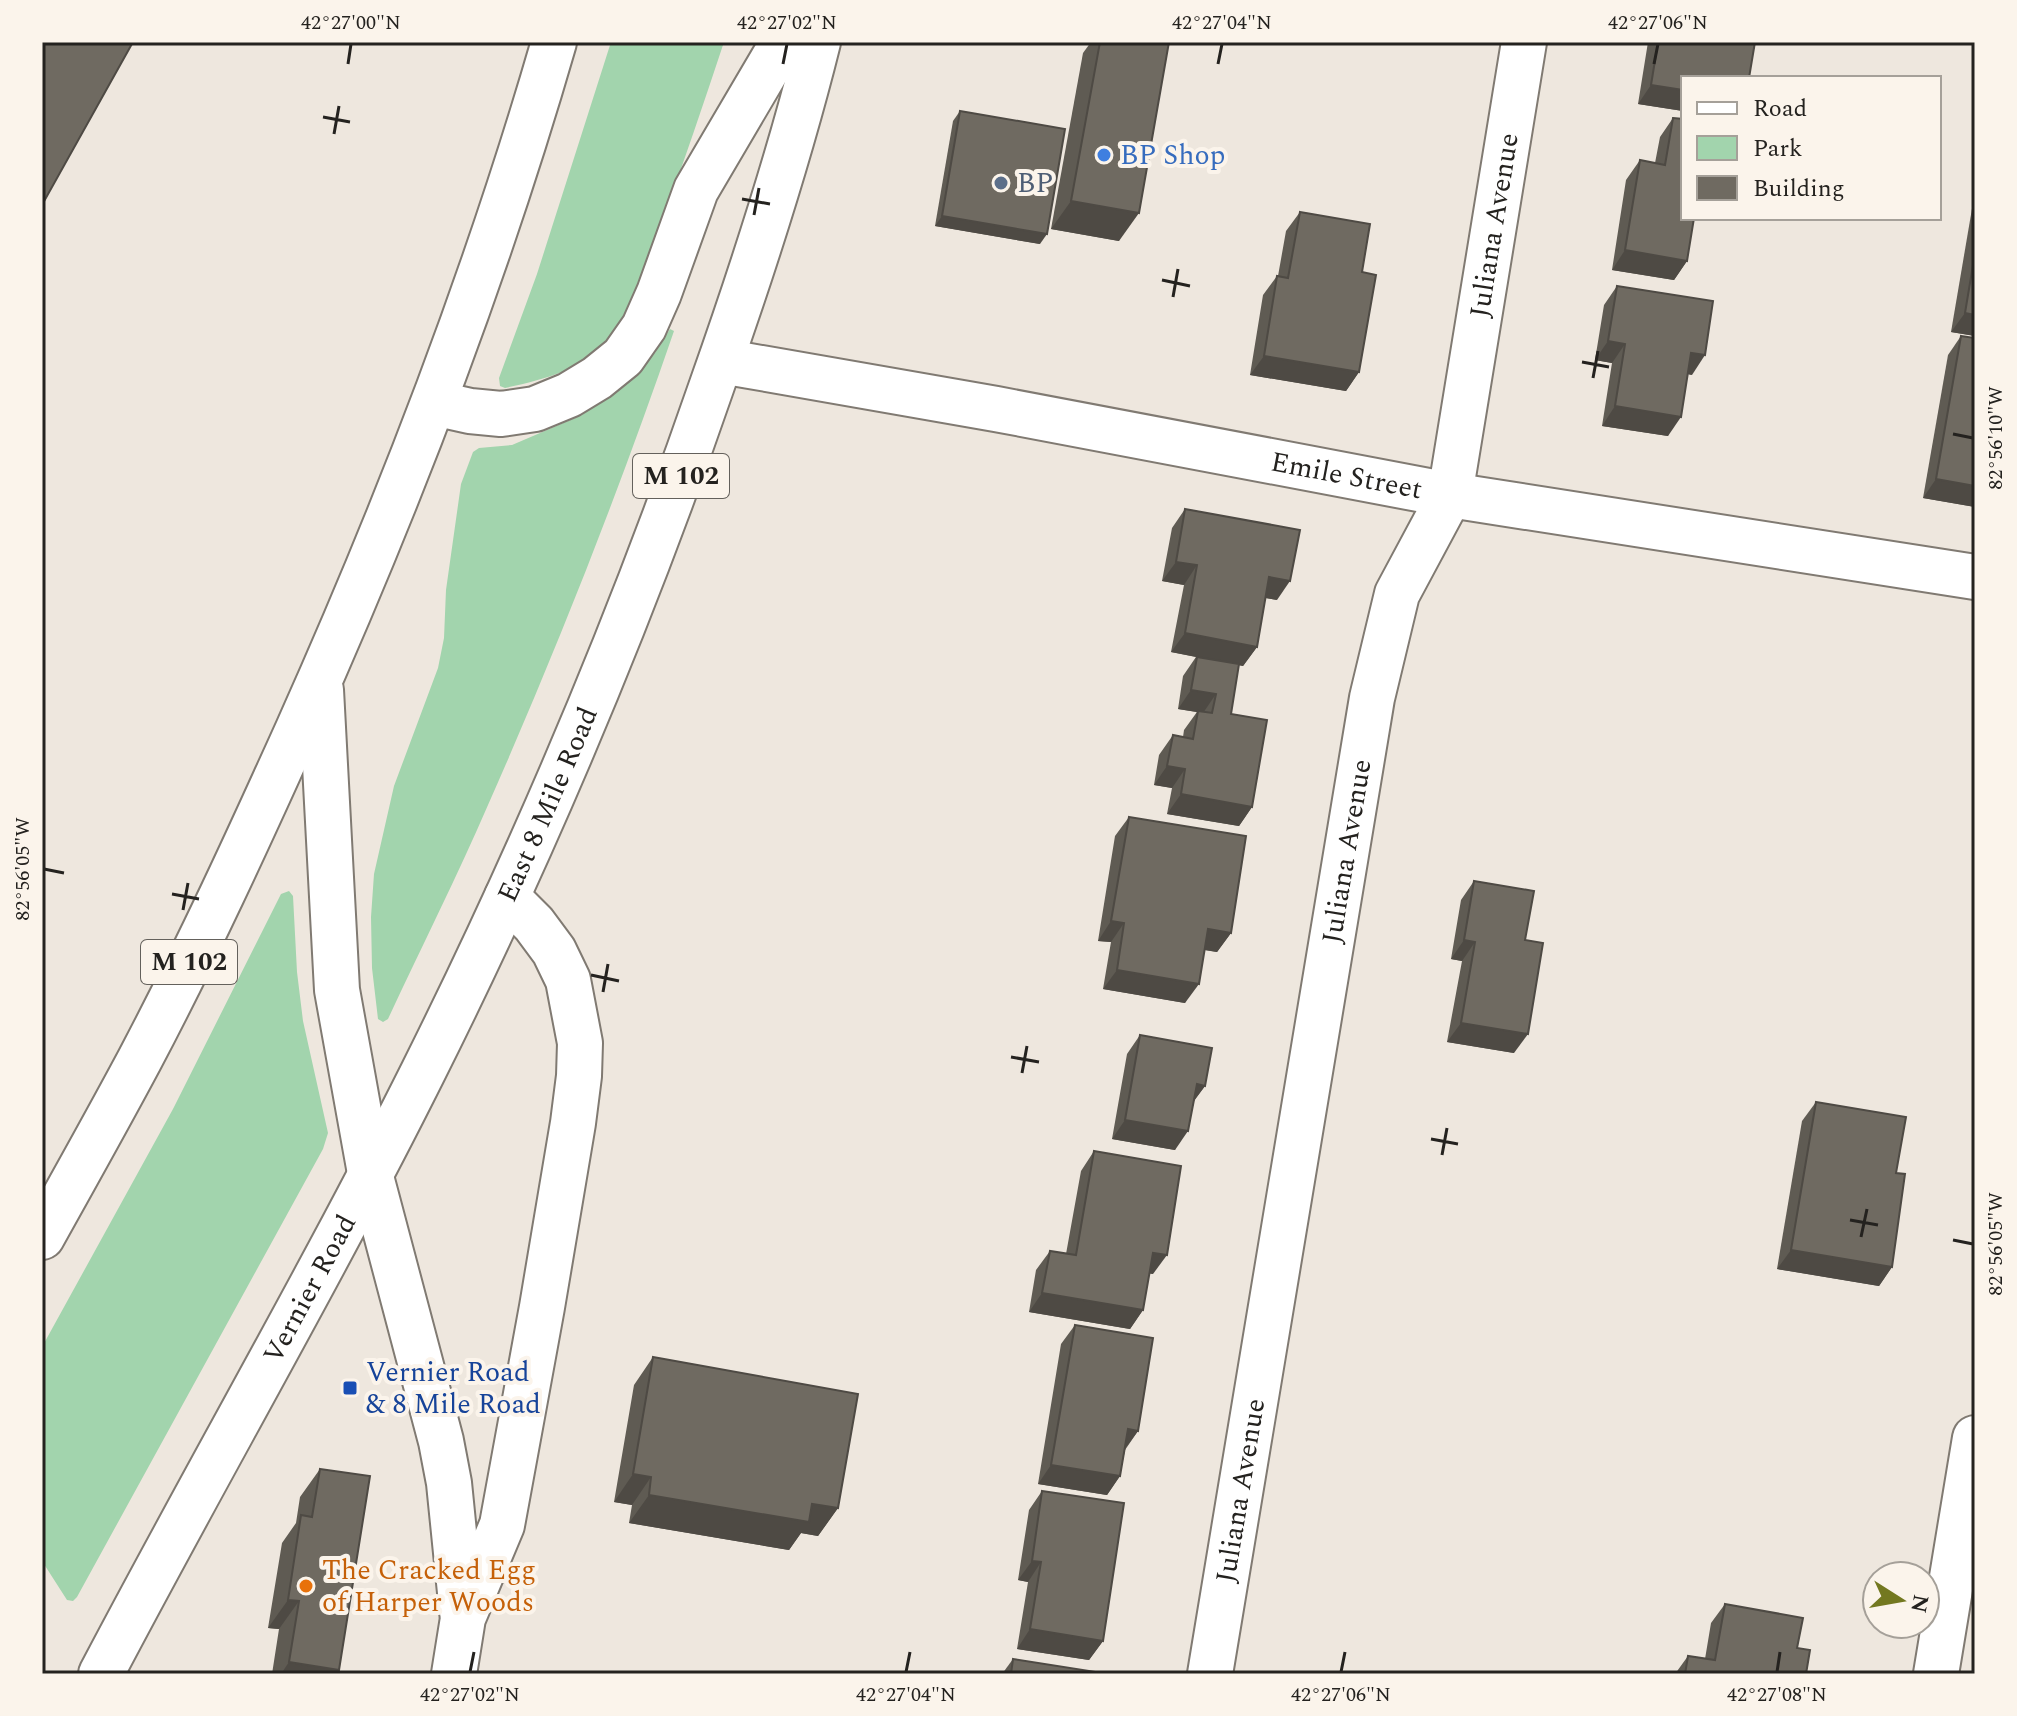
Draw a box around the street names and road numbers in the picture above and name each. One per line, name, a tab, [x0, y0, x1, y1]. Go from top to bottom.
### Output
street label: Juliana Avenue	[1458, 130, 1530, 321]
street label: Emile Street	[1267, 440, 1426, 511]
road number: M 102	[633, 454, 729, 498]
street label: East 8 Mile Road	[486, 700, 609, 909]
street label: Juliana Avenue	[1310, 756, 1383, 947]
road number: M 102	[141, 940, 237, 984]
street label: Vernier Road	[252, 1207, 367, 1371]
street label: Juliana Avenue	[1204, 1395, 1277, 1586]

